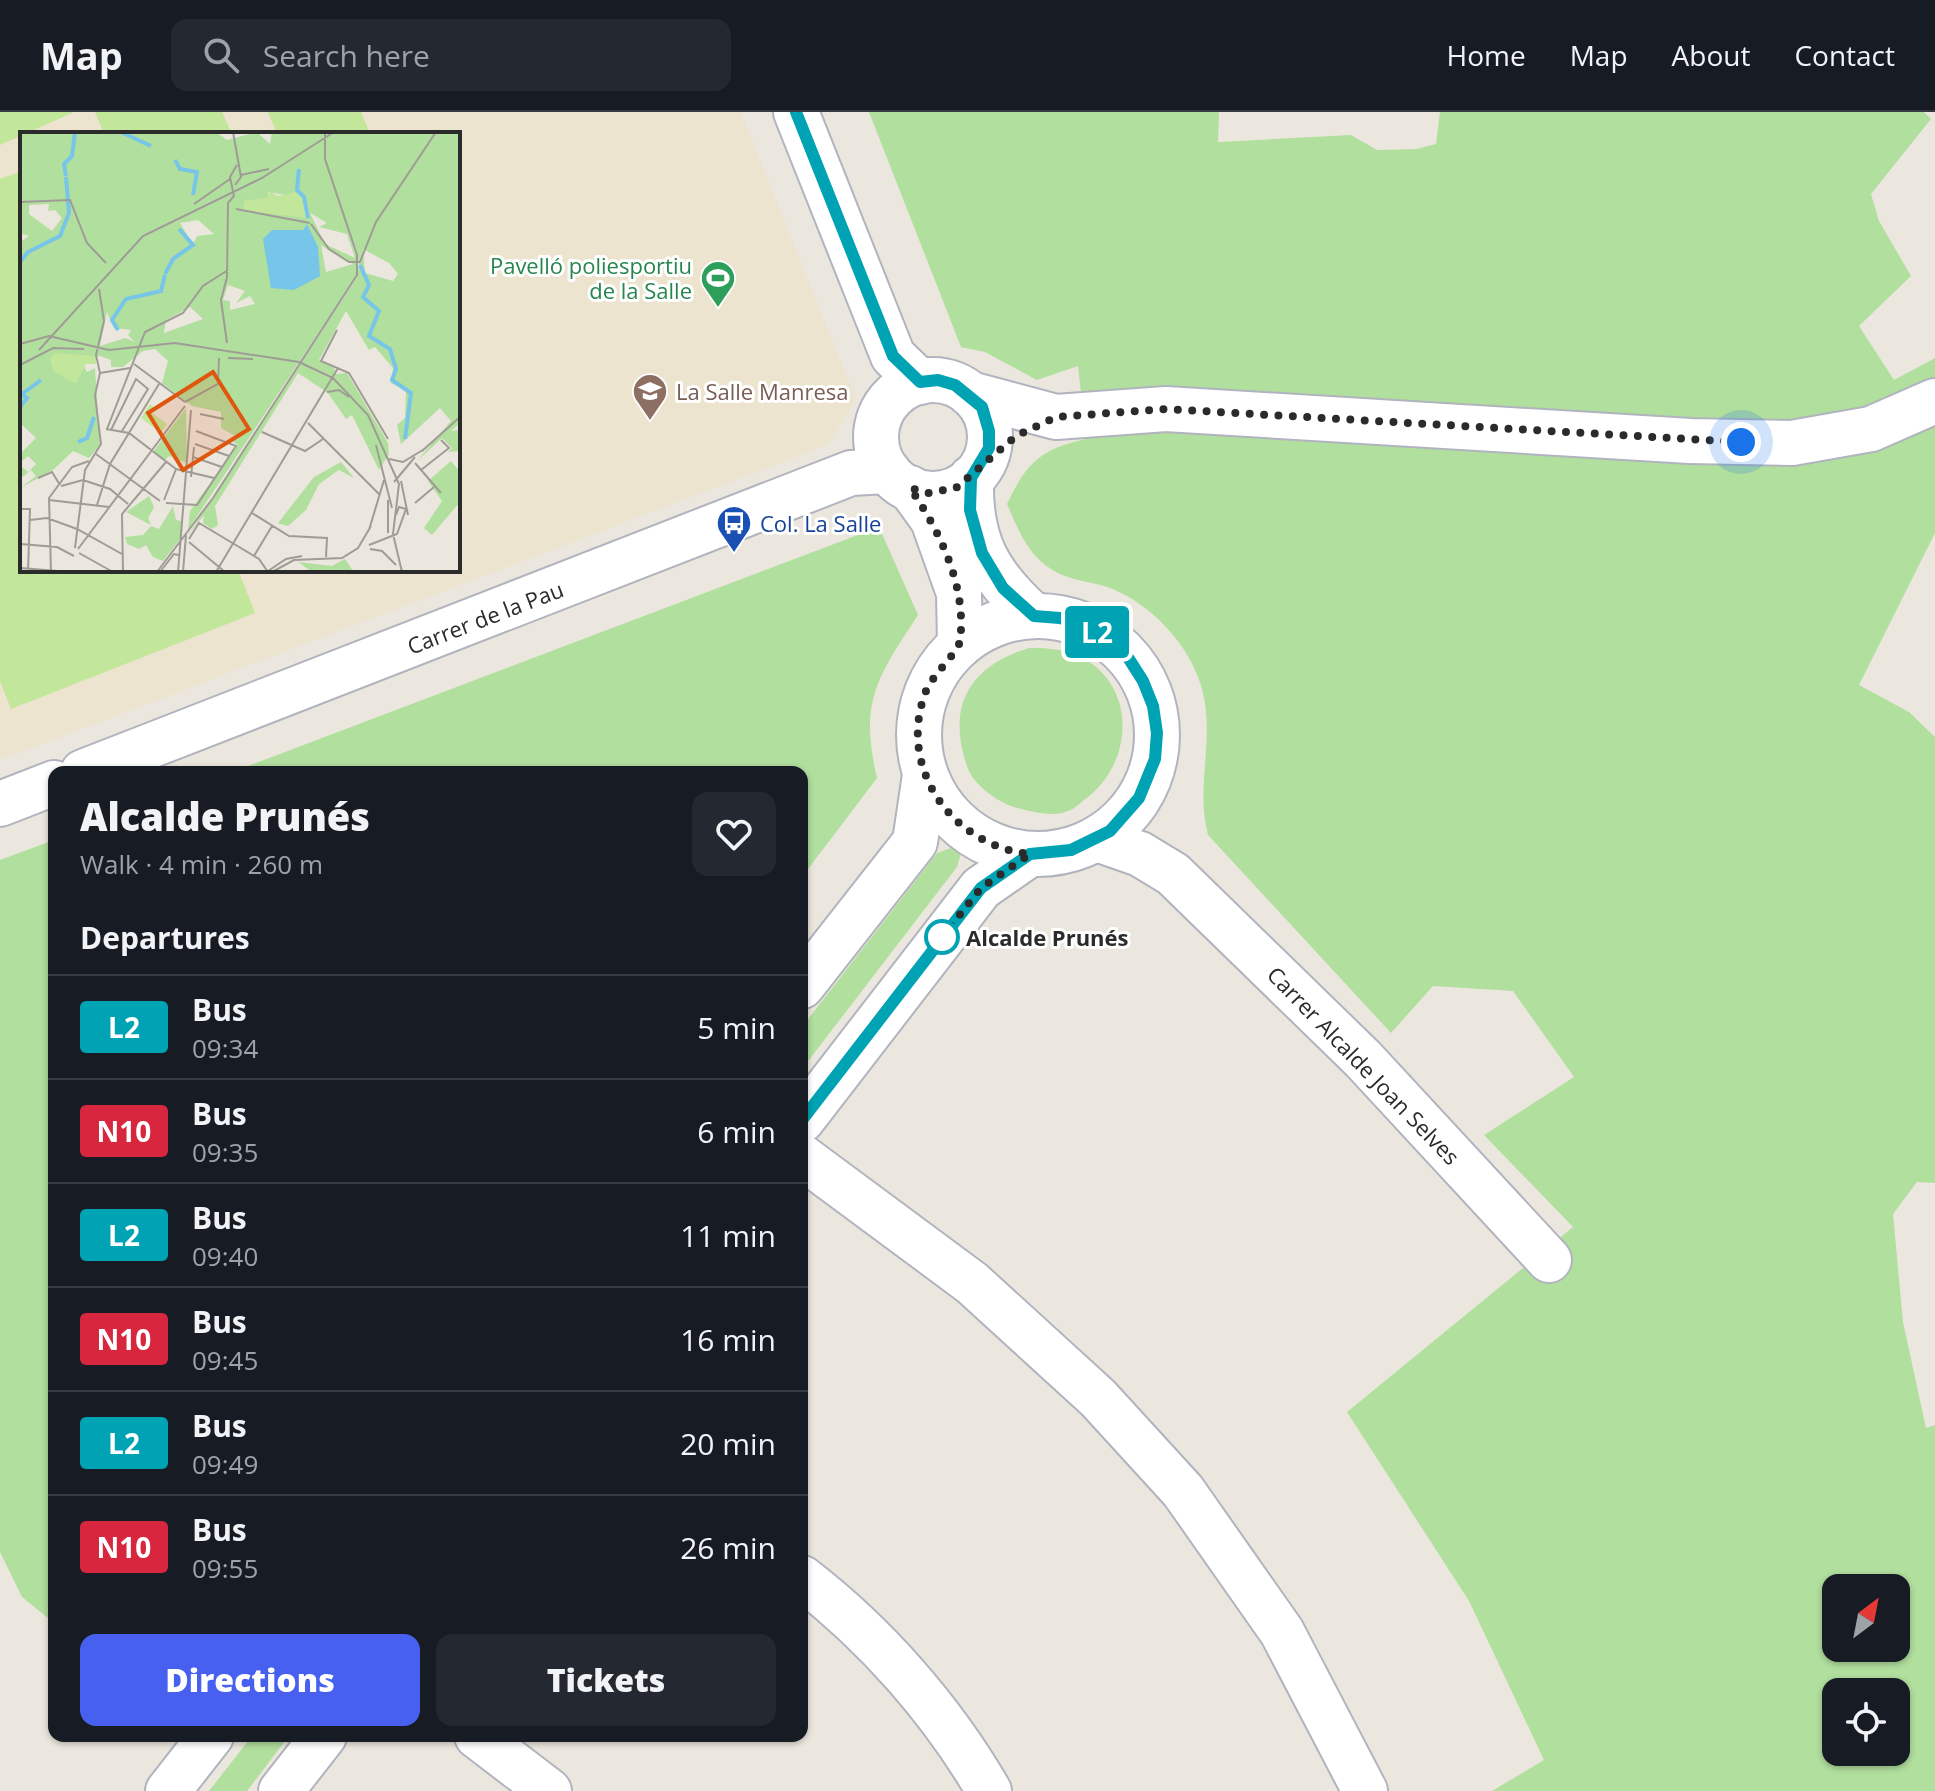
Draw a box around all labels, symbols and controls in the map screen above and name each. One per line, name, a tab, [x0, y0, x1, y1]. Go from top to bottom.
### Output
search box	[171, 19, 731, 91]
text: Map	[40, 29, 123, 81]
icon: search	[199, 33, 243, 77]
text: Search here	[263, 35, 430, 76]
text: Home	[1447, 36, 1526, 74]
text: Map	[1570, 36, 1628, 74]
text: About	[1672, 36, 1750, 74]
text: Contact	[1794, 36, 1895, 74]
inset map	[20, 132, 460, 572]
place label: Pavelló poliesportiu de la Salle	[490, 250, 692, 305]
sports icon: Pavelló poliesportiu de la Salle	[699, 259, 737, 309]
school or university icon: La Salle Manresa	[631, 372, 669, 422]
place label: La Salle Manresa	[676, 376, 848, 406]
your location	[1721, 422, 1761, 462]
bus stop icon: Col. La Salle	[715, 504, 753, 554]
place label: Col. La Salle	[760, 508, 881, 538]
street label: Carrer de la Pau	[403, 573, 567, 661]
line badge: L2	[1061, 606, 1133, 658]
text: L2	[1081, 613, 1113, 651]
text: Alcalde Prunés	[80, 790, 370, 842]
button: heart	[692, 792, 776, 876]
text: Walk · 4 min · 260 m	[80, 846, 323, 882]
text: Departures	[80, 917, 250, 958]
marker: Alcalde Prunés	[925, 920, 959, 954]
place label: Alcalde Prunés	[966, 922, 1129, 952]
street label: Carrer Alcalde Joan Selves	[1261, 959, 1467, 1171]
text: Bus	[192, 989, 247, 1030]
text: 5 min	[697, 1007, 776, 1048]
text: L2	[108, 1008, 140, 1046]
text: 09:34	[192, 1030, 258, 1066]
text: Bus	[192, 1093, 247, 1134]
text: 6 min	[697, 1111, 776, 1152]
text: N10	[97, 1112, 151, 1150]
text: 09:35	[192, 1134, 258, 1170]
text: Bus	[192, 1197, 247, 1238]
text: 11 min	[680, 1215, 776, 1256]
text: L2	[108, 1216, 140, 1254]
text: 09:40	[192, 1238, 258, 1274]
text: Bus	[192, 1301, 247, 1342]
text: 16 min	[680, 1319, 776, 1360]
text: N10	[97, 1320, 151, 1358]
text: 09:45	[192, 1342, 258, 1378]
text: Bus	[192, 1405, 247, 1446]
text: 20 min	[680, 1423, 776, 1464]
text: L2	[108, 1424, 140, 1462]
text: 09:49	[192, 1446, 258, 1482]
text: Bus	[192, 1509, 247, 1550]
text: 26 min	[680, 1527, 776, 1568]
text: N10	[97, 1528, 151, 1566]
text: 09:55	[192, 1550, 258, 1586]
north arrow	[1822, 1574, 1910, 1662]
map controls	[1822, 1574, 1910, 1766]
button: Directions	[80, 1634, 420, 1726]
button: Tickets	[436, 1634, 776, 1726]
button: locate	[1822, 1678, 1910, 1766]

